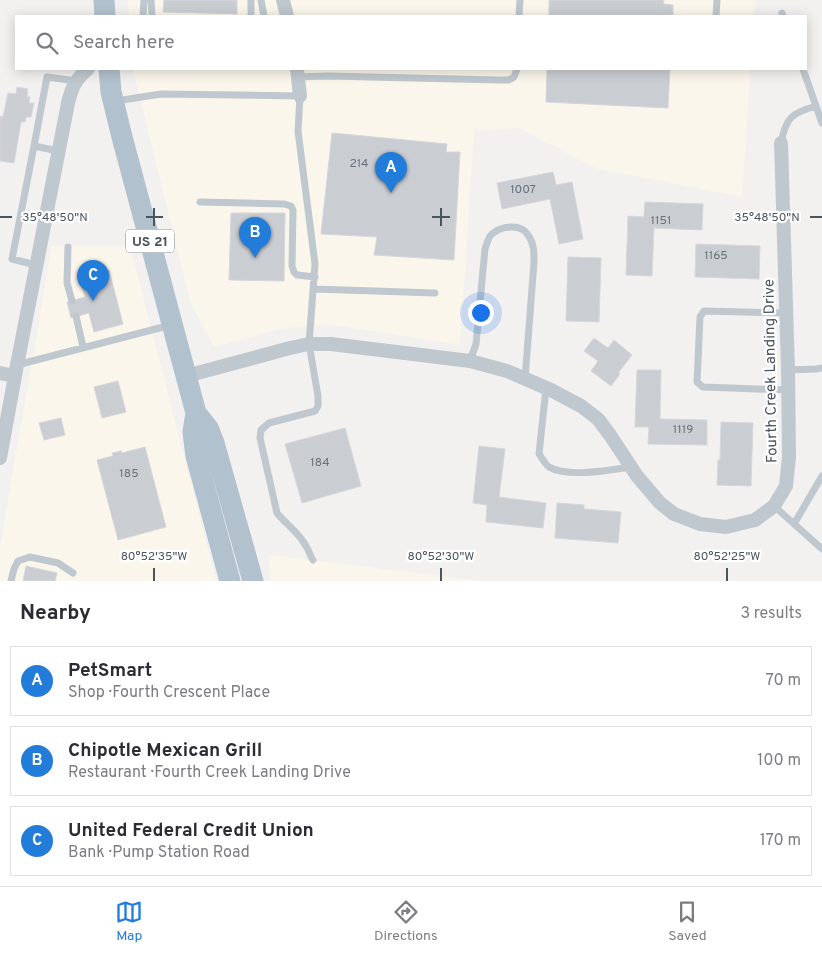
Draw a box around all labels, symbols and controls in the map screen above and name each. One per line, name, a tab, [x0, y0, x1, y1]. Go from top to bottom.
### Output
search box	[15, 15, 807, 70]
icon: search	[33, 29, 61, 57]
text: Search here	[73, 31, 175, 55]
pin: A	[375, 152, 407, 193]
house number: 214	[349, 156, 369, 172]
house number: 1007	[510, 182, 536, 198]
text: 35°48'50"N	[22, 210, 88, 226]
text: 35°48'50"N	[734, 210, 800, 226]
house number: 1151	[651, 213, 671, 229]
pin: B	[239, 217, 271, 258]
road number: US 21	[126, 230, 174, 252]
house number: 1165	[704, 248, 728, 264]
pin: C	[77, 260, 109, 301]
street label: Fourth Creek Landing Drive	[760, 279, 783, 463]
your location	[468, 300, 494, 326]
house number: 1119	[673, 422, 693, 438]
house number: 184	[310, 455, 330, 471]
house number: 185	[119, 466, 139, 482]
text: 80°52'35"W	[121, 549, 187, 565]
text: 80°52'30"W	[408, 549, 474, 565]
text: 80°52'25"W	[694, 549, 760, 565]
text: Nearby	[20, 600, 91, 627]
text: 3 results	[740, 604, 802, 624]
text: PetSmart	[68, 659, 152, 683]
text: A	[31, 671, 43, 691]
text: 70 m	[766, 671, 801, 691]
text: Shop · Fourth Crescent Place	[68, 683, 270, 703]
text: Chipotle Mexican Grill	[68, 739, 262, 763]
text: B	[31, 751, 43, 771]
text: 100 m	[757, 751, 801, 771]
text: Restaurant · Fourth Creek Landing Drive	[68, 763, 351, 783]
text: United Federal Credit Union	[68, 819, 314, 843]
text: C	[32, 831, 42, 851]
text: 170 m	[760, 831, 801, 851]
text: Bank · Pump Station Road	[68, 843, 250, 863]
tab: Map	[115, 898, 143, 945]
tab: Directions	[374, 898, 438, 945]
tab: Saved	[668, 898, 707, 945]

